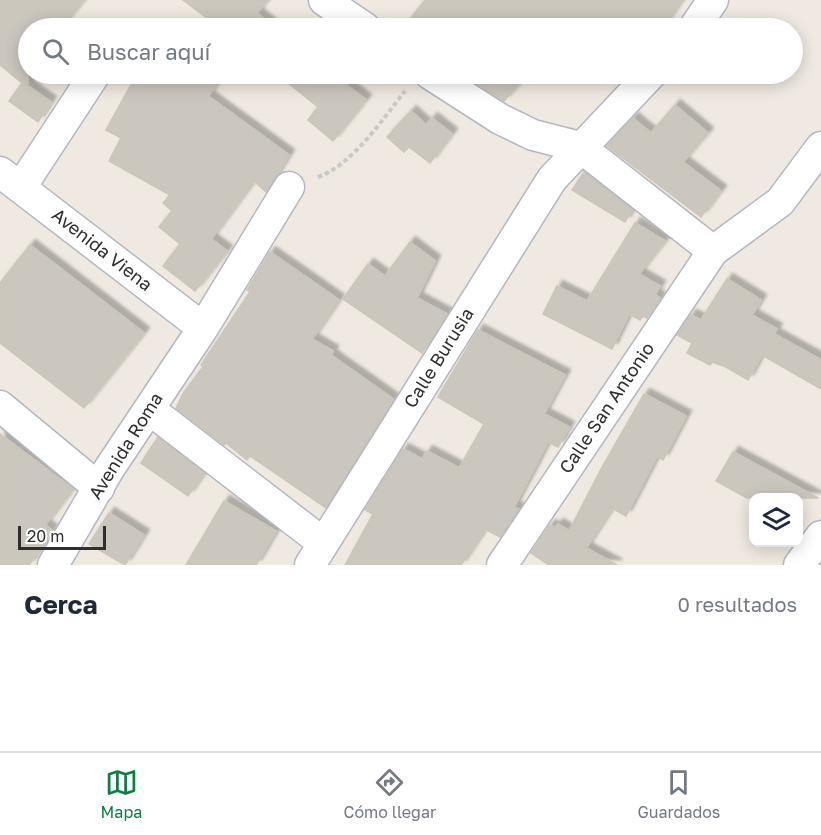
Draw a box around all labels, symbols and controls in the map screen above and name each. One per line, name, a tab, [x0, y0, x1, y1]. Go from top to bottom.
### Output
search box	[18, 18, 803, 84]
icon: search	[39, 35, 72, 68]
text: Buscar aquí	[87, 38, 210, 65]
street label: Avenida Viena	[48, 203, 157, 295]
street label: Calle Burusia	[399, 303, 478, 412]
street label: Calle San Antonio	[554, 338, 658, 477]
street label: Avenida Roma	[84, 388, 167, 503]
map controls	[749, 493, 803, 547]
button: layers	[749, 493, 803, 547]
scale bar	[18, 523, 106, 550]
text: 20 m	[27, 526, 64, 546]
text: Cerca	[24, 589, 98, 620]
text: 0 resultados	[678, 592, 797, 616]
tab: Mapa	[101, 766, 142, 822]
tab: Cómo llegar	[344, 766, 436, 822]
tab: Guardados	[637, 766, 720, 822]

